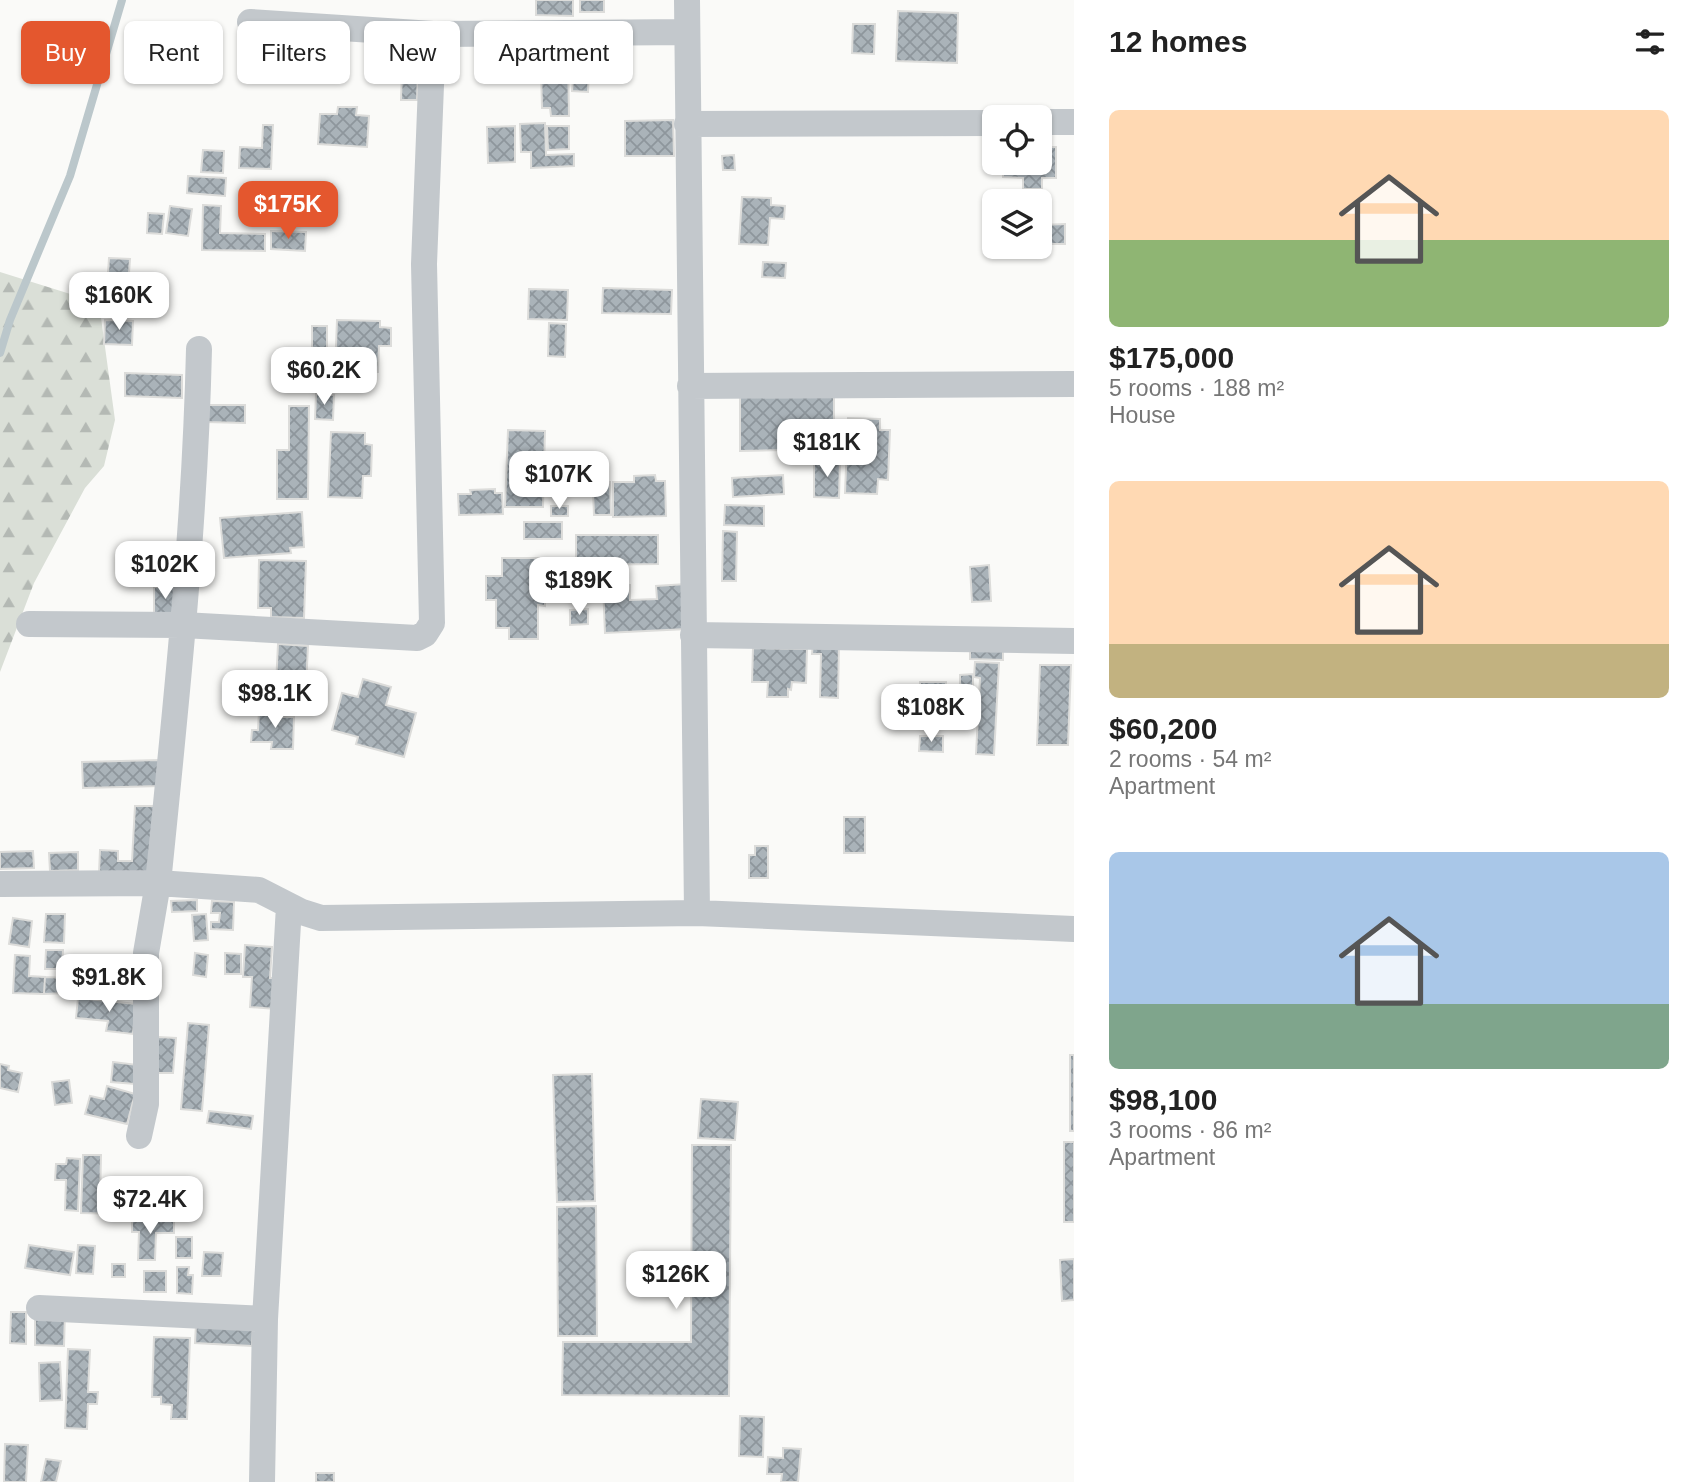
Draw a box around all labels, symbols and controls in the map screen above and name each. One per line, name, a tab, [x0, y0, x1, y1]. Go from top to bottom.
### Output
chip: Buy	[21, 21, 110, 84]
chip: Rent	[124, 21, 223, 84]
chip: Filters	[237, 21, 350, 84]
chip: New	[364, 21, 460, 84]
chip: Apartment	[474, 21, 633, 84]
icon: filters	[1631, 23, 1669, 61]
text: 12 homes	[1109, 25, 1247, 58]
map controls	[982, 105, 1052, 259]
button: locate	[982, 105, 1052, 175]
icon: home	[1326, 156, 1452, 282]
pin: $175K	[239, 182, 337, 241]
button: layers	[982, 189, 1052, 259]
text: $175K	[254, 191, 322, 217]
pin: $160K	[70, 272, 168, 332]
text: $160K	[85, 282, 153, 308]
text: $175,000	[1109, 341, 1234, 374]
pin: $60.2K	[267, 348, 381, 407]
text: $60.2K	[287, 357, 361, 383]
text: 5 rooms · 188 m²	[1109, 375, 1284, 401]
text: House	[1109, 402, 1175, 428]
pin: $181K	[778, 420, 876, 479]
text: $181K	[793, 429, 861, 455]
pin: $107K	[510, 452, 608, 511]
text: $107K	[525, 461, 593, 487]
icon: home	[1326, 527, 1452, 653]
pin: $102K	[116, 542, 214, 601]
text: $102K	[131, 551, 199, 577]
pin: $189K	[530, 558, 628, 617]
text: $189K	[545, 567, 613, 593]
pin: $98.1K	[218, 670, 332, 730]
text: $98.1K	[238, 680, 312, 706]
pin: $108K	[882, 684, 980, 744]
text: $108K	[897, 694, 965, 720]
text: $60,200	[1109, 712, 1217, 745]
text: 2 rooms · 54 m²	[1109, 746, 1271, 772]
text: Apartment	[1109, 773, 1215, 799]
icon: home	[1326, 898, 1452, 1024]
pin: $91.8K	[52, 954, 166, 1014]
text: $91.8K	[72, 964, 146, 990]
text: $98,100	[1109, 1083, 1217, 1116]
text: 3 rooms · 86 m²	[1109, 1117, 1271, 1143]
text: Apartment	[1109, 1144, 1215, 1170]
pin: $72.4K	[93, 1176, 207, 1236]
text: $72.4K	[113, 1186, 187, 1212]
pin: $126K	[627, 1252, 725, 1311]
text: $126K	[642, 1261, 710, 1287]

